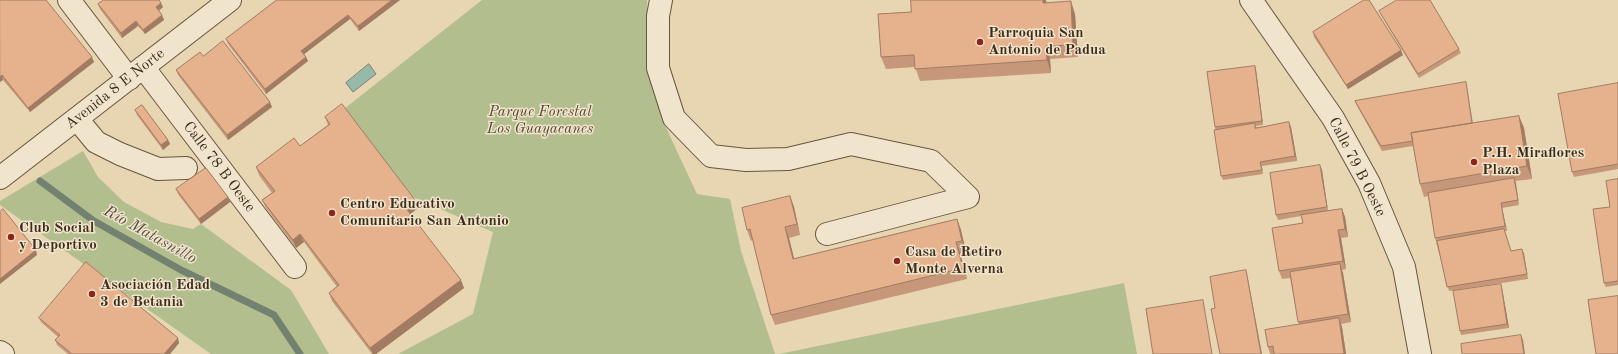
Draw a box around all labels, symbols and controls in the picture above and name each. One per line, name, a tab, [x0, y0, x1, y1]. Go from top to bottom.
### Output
place label: Parroquia San Antonio de Padua	[988, 24, 1106, 59]
marker: Parroquia San Antonio de Padua	[975, 37, 985, 47]
street label: Avenida 8 E Norte	[62, 45, 168, 133]
park label: Parque Forestal Los Guayacanes	[487, 103, 593, 138]
street label: Calle 79 B Oeste	[1324, 114, 1390, 220]
street label: Calle 78 B Oeste	[179, 118, 259, 216]
place label: P.H. Miraflores Plaza	[1482, 144, 1584, 179]
marker: P.H. Miraflores Plaza	[1469, 157, 1479, 167]
place label: Centro Educativo Comunitario San Antonio	[340, 195, 509, 230]
water label: Río Matasnillo	[100, 202, 200, 268]
marker: Centro Educativo Comunitario San Antonio	[327, 208, 337, 218]
place label: Club Social y Deportivo	[19, 219, 97, 254]
marker: Club Social y Deportivo	[6, 232, 16, 242]
place label: Casa de Retiro Monte Alverna	[905, 243, 1004, 278]
marker: Casa de Retiro Monte Alverna	[892, 256, 902, 266]
place label: Asociación Edad 3 de Betania	[100, 276, 210, 311]
marker: Asociación Edad 3 de Betania	[87, 289, 97, 299]

